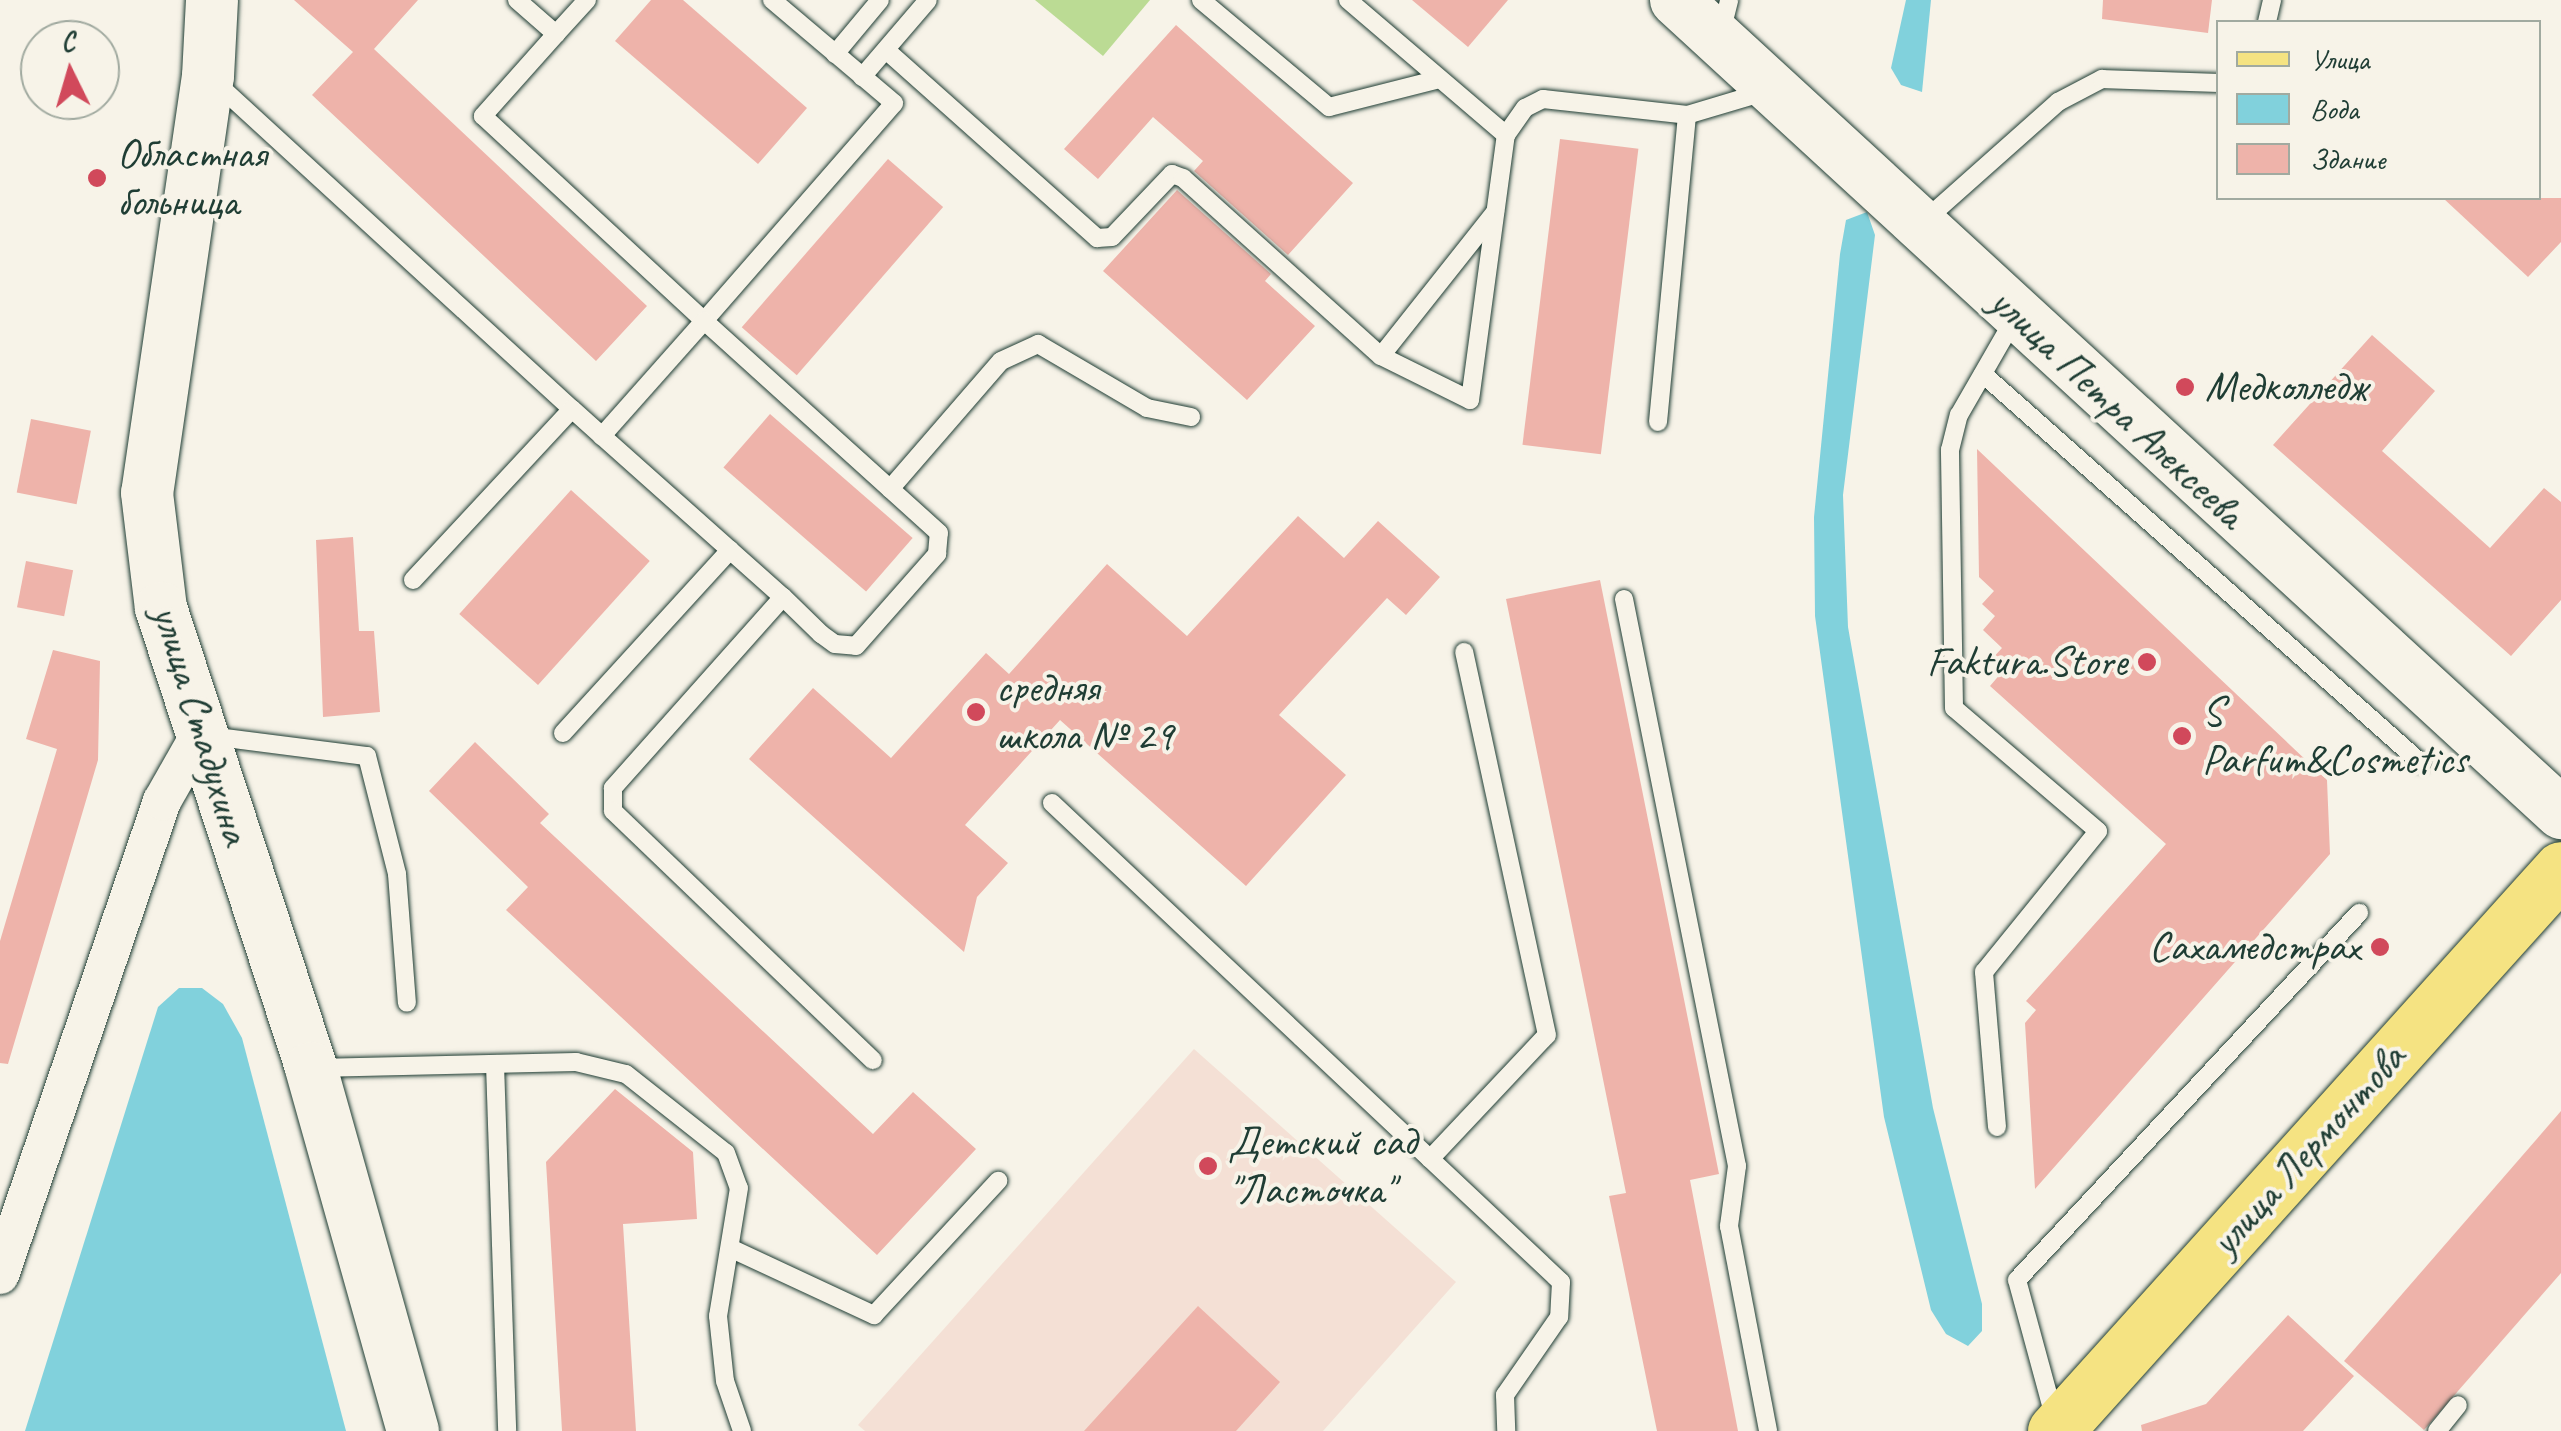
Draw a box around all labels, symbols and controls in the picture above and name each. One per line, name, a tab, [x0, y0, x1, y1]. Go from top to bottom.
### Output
north arrow	[20, 20, 120, 120]
legend	[2216, 20, 2541, 200]
text: С	[59, 24, 76, 60]
text: Улица	[2310, 40, 2369, 78]
text: Вода	[2310, 90, 2359, 128]
place label: Областная больница	[117, 129, 267, 228]
text: Здание	[2310, 140, 2385, 178]
marker: Областная больница	[86, 167, 108, 189]
street label: улица Петра Алексеева	[1978, 276, 2256, 540]
place label: Медколледж	[2205, 362, 2367, 412]
marker: Медколледж	[2174, 376, 2196, 398]
street label: улица Стадухина	[141, 601, 261, 849]
place label: Faktura.Store	[1927, 637, 2127, 687]
marker: Faktura.Store	[2136, 651, 2158, 673]
place label: средняя школа № 29	[996, 663, 1173, 761]
place label: S Parfum&Cosmetics	[2202, 687, 2468, 786]
marker: средняя школа № 29	[965, 701, 987, 723]
marker: S Parfum&Cosmetics	[2171, 725, 2193, 747]
place label: Сахамедстрах	[2149, 922, 2360, 972]
marker: Сахамедстрах	[2369, 936, 2391, 958]
street label: улица Лермонтова	[2200, 1033, 2416, 1267]
place label: Детский сад "Ласточка"	[1228, 1117, 1416, 1216]
marker: Детский сад "Ласточка"	[1197, 1155, 1219, 1177]

